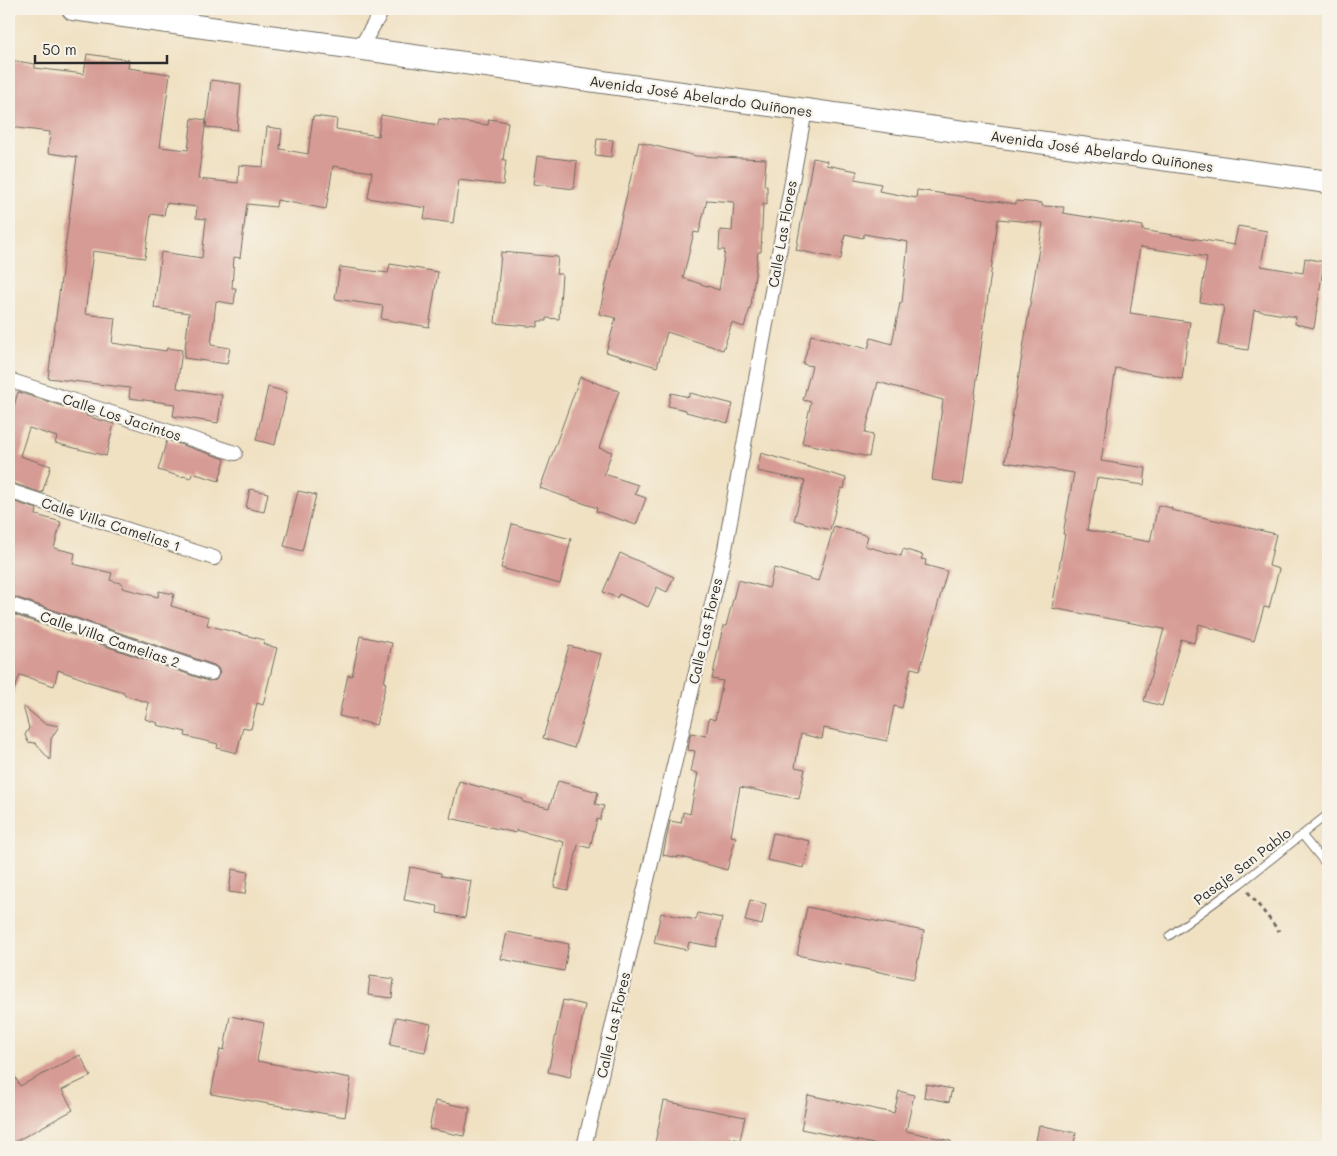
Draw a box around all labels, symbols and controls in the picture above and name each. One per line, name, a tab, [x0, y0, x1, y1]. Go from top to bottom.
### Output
scale bar	[35, 32, 168, 64]
text: 50 m	[42, 39, 77, 59]
street label: Avenida José Abelardo Quiñones	[588, 71, 814, 121]
street label: Avenida José Abelardo Quiñones	[989, 126, 1215, 176]
street label: Calle Las Flores	[763, 179, 801, 289]
street label: Calle Los Jacintos	[60, 389, 184, 445]
street label: Calle Villa Camelias 1	[39, 493, 183, 555]
street label: Calle Las Flores	[684, 576, 726, 686]
street label: Calle Villa Camelias 2	[38, 606, 182, 672]
street label: Pasaje San Pablo	[1189, 823, 1295, 909]
street label: Calle Las Flores	[592, 970, 634, 1080]

